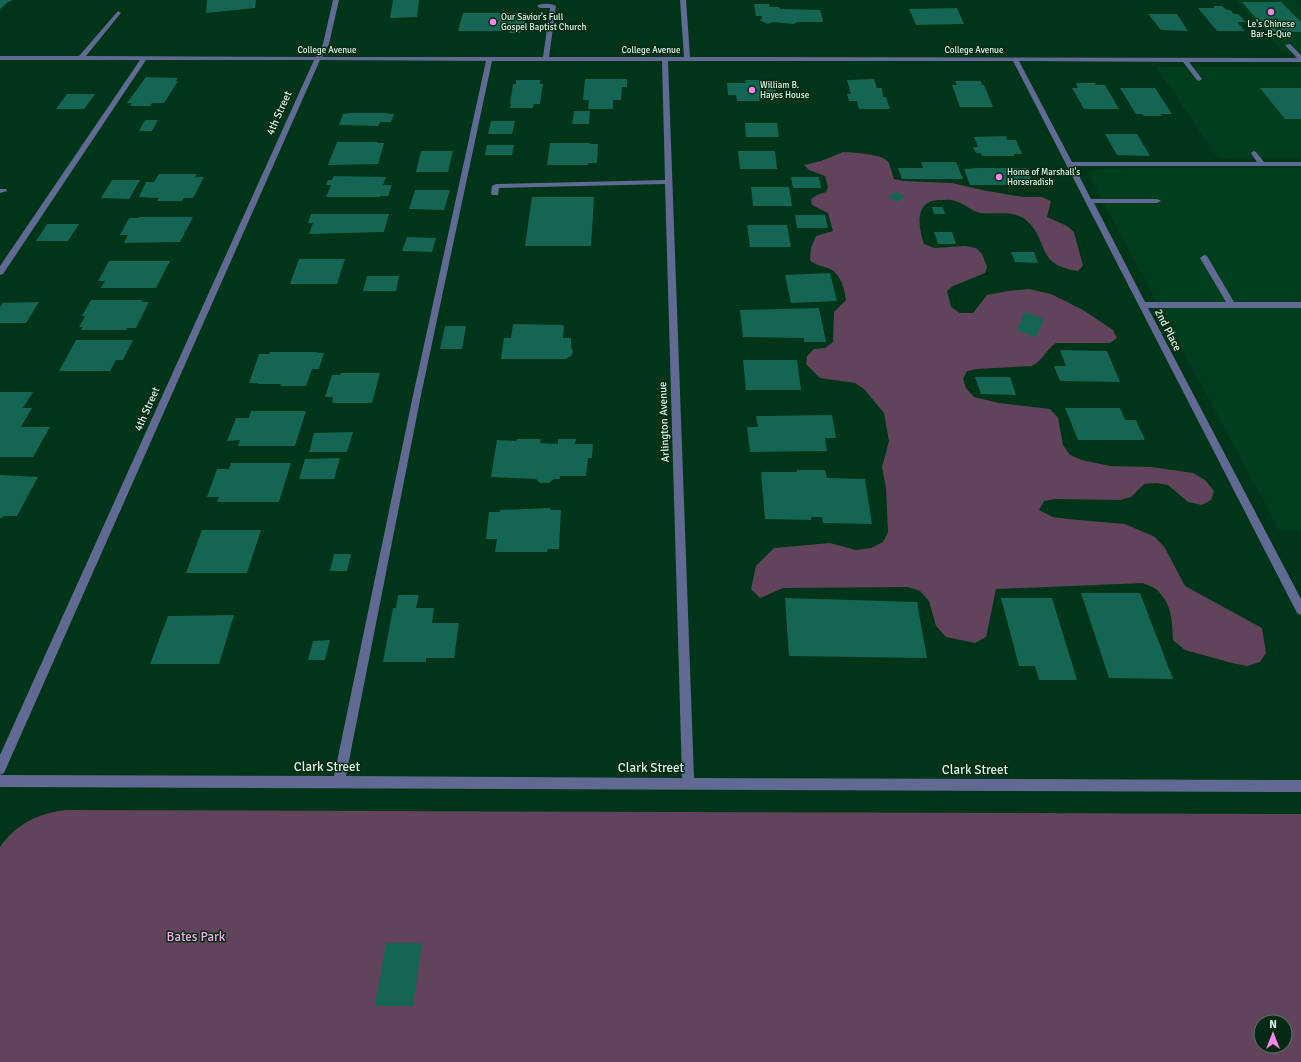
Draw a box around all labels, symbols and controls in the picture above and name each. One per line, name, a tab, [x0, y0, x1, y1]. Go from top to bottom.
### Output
marker: Le's Chinese Bar-B-Que	[1266, 7, 1276, 17]
place label: Our Savior's Full Gospel Baptist Church	[501, 12, 586, 33]
marker: Our Savior's Full Gospel Baptist Church	[488, 17, 498, 27]
place label: Le's Chinese Bar-B-Que	[1247, 19, 1295, 40]
street label: College Avenue	[297, 45, 357, 56]
street label: College Avenue	[621, 45, 681, 56]
street label: College Avenue	[944, 45, 1004, 56]
place label: William B. Hayes House	[760, 80, 810, 101]
marker: William B. Hayes House	[747, 85, 757, 95]
street label: 4th Street	[264, 89, 295, 137]
place label: Home of Marshall's Horseradish	[1007, 167, 1080, 188]
marker: Home of Marshall's Horseradish	[994, 172, 1004, 182]
street label: 2nd Place	[1152, 307, 1184, 353]
street label: Arlington Avenue	[656, 381, 672, 463]
street label: 4th Street	[132, 385, 163, 433]
street label: Clark Street	[294, 759, 361, 775]
street label: Clark Street	[618, 760, 685, 776]
street label: Clark Street	[942, 762, 1009, 778]
park label: Bates Park	[167, 929, 226, 945]
north arrow	[1253, 1014, 1293, 1054]
text: N	[1269, 1018, 1277, 1031]

